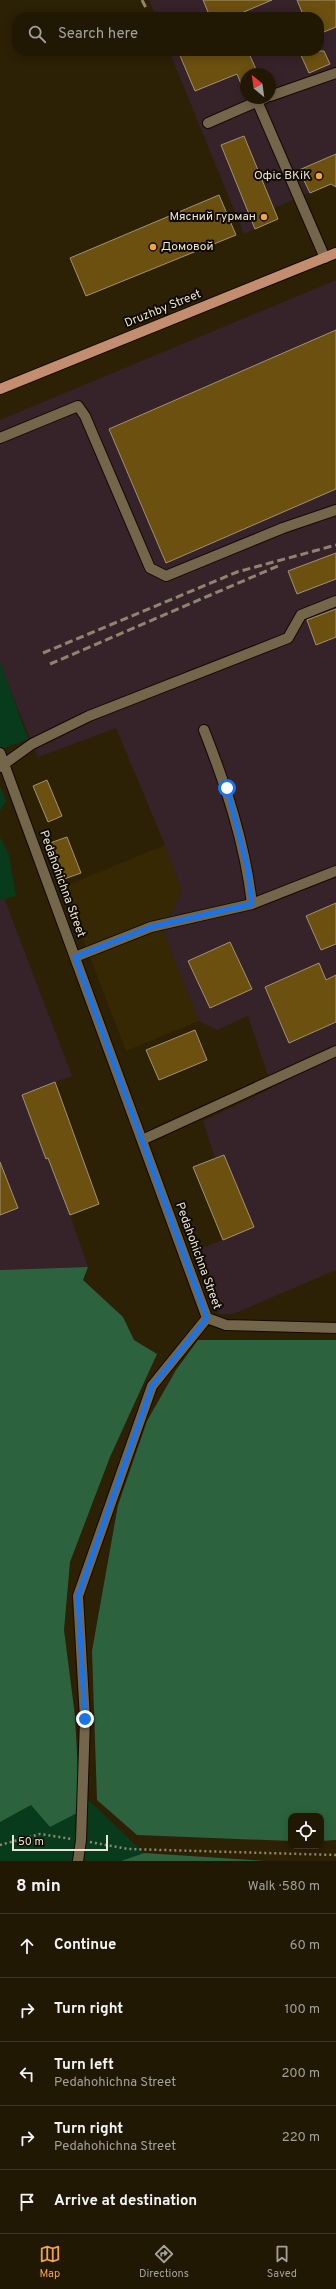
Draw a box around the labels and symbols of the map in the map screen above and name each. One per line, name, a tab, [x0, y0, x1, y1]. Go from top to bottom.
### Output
north arrow	[240, 68, 276, 104]
place label: Офіс ВКіК	[254, 168, 311, 184]
marker: Офіс ВКіК	[314, 171, 324, 181]
place label: Мясний гурман	[169, 209, 256, 225]
marker: Мясний гурман	[259, 212, 269, 222]
place label: Домовой	[161, 239, 214, 255]
marker: Домовой	[148, 242, 158, 252]
street label: Druzhby Street	[122, 286, 204, 332]
route start	[218, 779, 236, 797]
street label: Pedahohichna Street	[35, 828, 89, 940]
street label: Pedahohichna Street	[171, 1200, 225, 1312]
route end	[76, 1710, 94, 1728]
scale bar	[12, 1833, 108, 1852]

